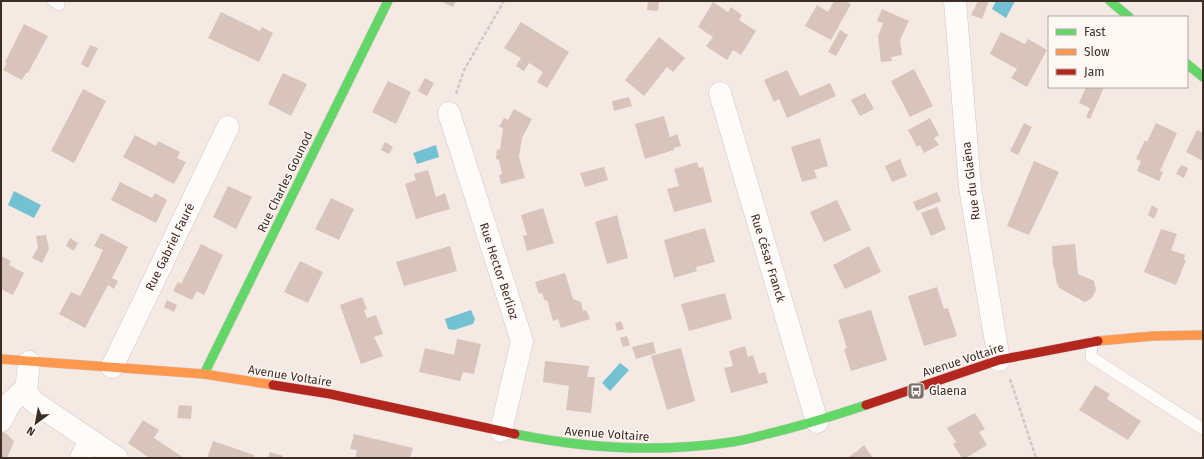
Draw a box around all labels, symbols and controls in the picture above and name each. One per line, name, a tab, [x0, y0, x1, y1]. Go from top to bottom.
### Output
legend	[1048, 16, 1188, 88]
text: Fast	[1084, 25, 1106, 39]
text: Slow	[1084, 45, 1110, 59]
text: Jam	[1084, 65, 1104, 79]
street label: Rue Charles Gounod	[255, 129, 315, 235]
street label: Rue du Glaëna	[959, 141, 983, 221]
street label: Rue Gabriel Fauré	[143, 201, 197, 293]
street label: Rue César Franck	[748, 212, 788, 305]
street label: Rue Hector Berlioz	[477, 221, 521, 321]
street label: Avenue Voltaire	[920, 340, 1006, 380]
street label: Avenue Voltaire	[247, 362, 333, 390]
bus stop icon: Glaena	[906, 381, 926, 401]
place label: Glaena	[929, 384, 967, 398]
north arrow	[16, 403, 56, 443]
text: N	[24, 424, 38, 439]
street label: Avenue Voltaire	[564, 424, 650, 444]

